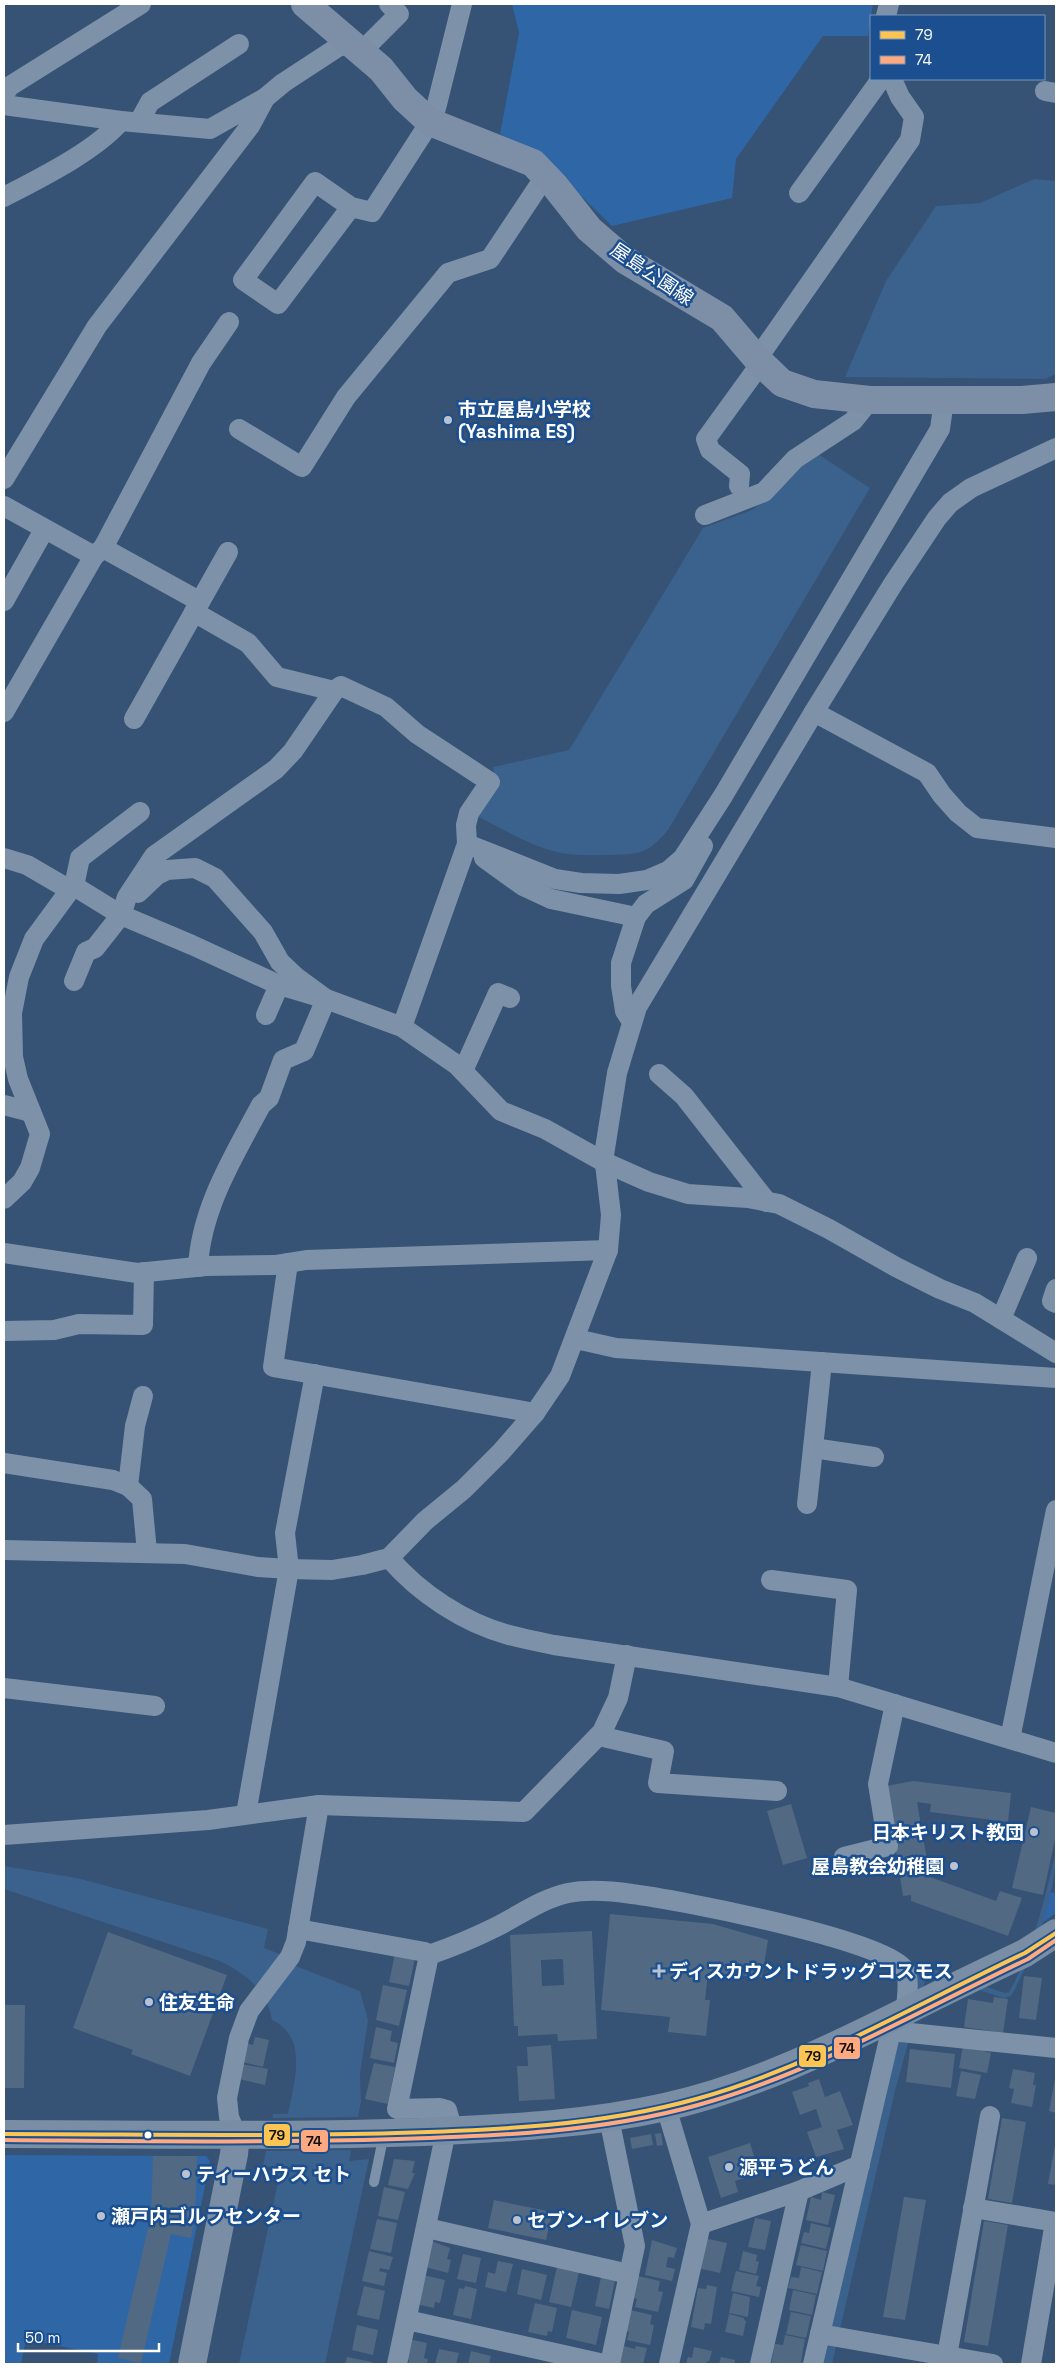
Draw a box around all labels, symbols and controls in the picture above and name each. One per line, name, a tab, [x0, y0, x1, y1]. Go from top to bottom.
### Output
legend	[870, 15, 1045, 80]
text: 79	[915, 25, 933, 44]
text: 74	[915, 50, 932, 69]
street label: 屋島公園線	[606, 237, 698, 311]
place label: 市立屋島小学校 (Yashima ES)	[458, 397, 591, 444]
marker: 市立屋島小学校 (Yashima ES)	[442, 414, 454, 426]
place label: 日本キリスト教団	[872, 1820, 1024, 1845]
marker: 日本キリスト教団	[1028, 1826, 1040, 1838]
place label: 屋島教会幼稚園	[811, 1854, 944, 1879]
marker: 屋島教会幼稚園	[948, 1860, 960, 1872]
place label: ディスカウントドラッグコスモス	[669, 1959, 953, 1984]
marker: ディスカウントドラッグコスモス	[653, 1965, 665, 1977]
place label: 住友生命	[159, 1990, 235, 2015]
marker: 住友生命	[143, 1996, 155, 2008]
line badge: 74	[833, 2036, 861, 2060]
text: 74	[839, 2039, 855, 2057]
line badge: 79	[798, 2044, 827, 2068]
text: 79	[805, 2047, 821, 2065]
line badge: 79	[263, 2123, 291, 2147]
text: 79	[269, 2126, 285, 2144]
line badge: 74	[300, 2129, 329, 2153]
unlabelled marker	[143, 2130, 153, 2140]
text: 74	[306, 2132, 322, 2150]
place label: 源平うどん	[739, 2155, 834, 2180]
marker: 源平うどん	[723, 2161, 735, 2173]
place label: ティーハウス セト	[196, 2162, 351, 2187]
marker: ティーハウス セト	[180, 2168, 192, 2180]
place label: 瀬戸内ゴルフセンター	[111, 2204, 301, 2229]
place label: セブン-イレブン	[527, 2208, 668, 2233]
marker: 瀬戸内ゴルフセンター	[95, 2210, 107, 2222]
marker: セブン-イレブン	[511, 2214, 523, 2226]
scale bar	[18, 2320, 159, 2352]
text: 50 m	[25, 2328, 60, 2347]

